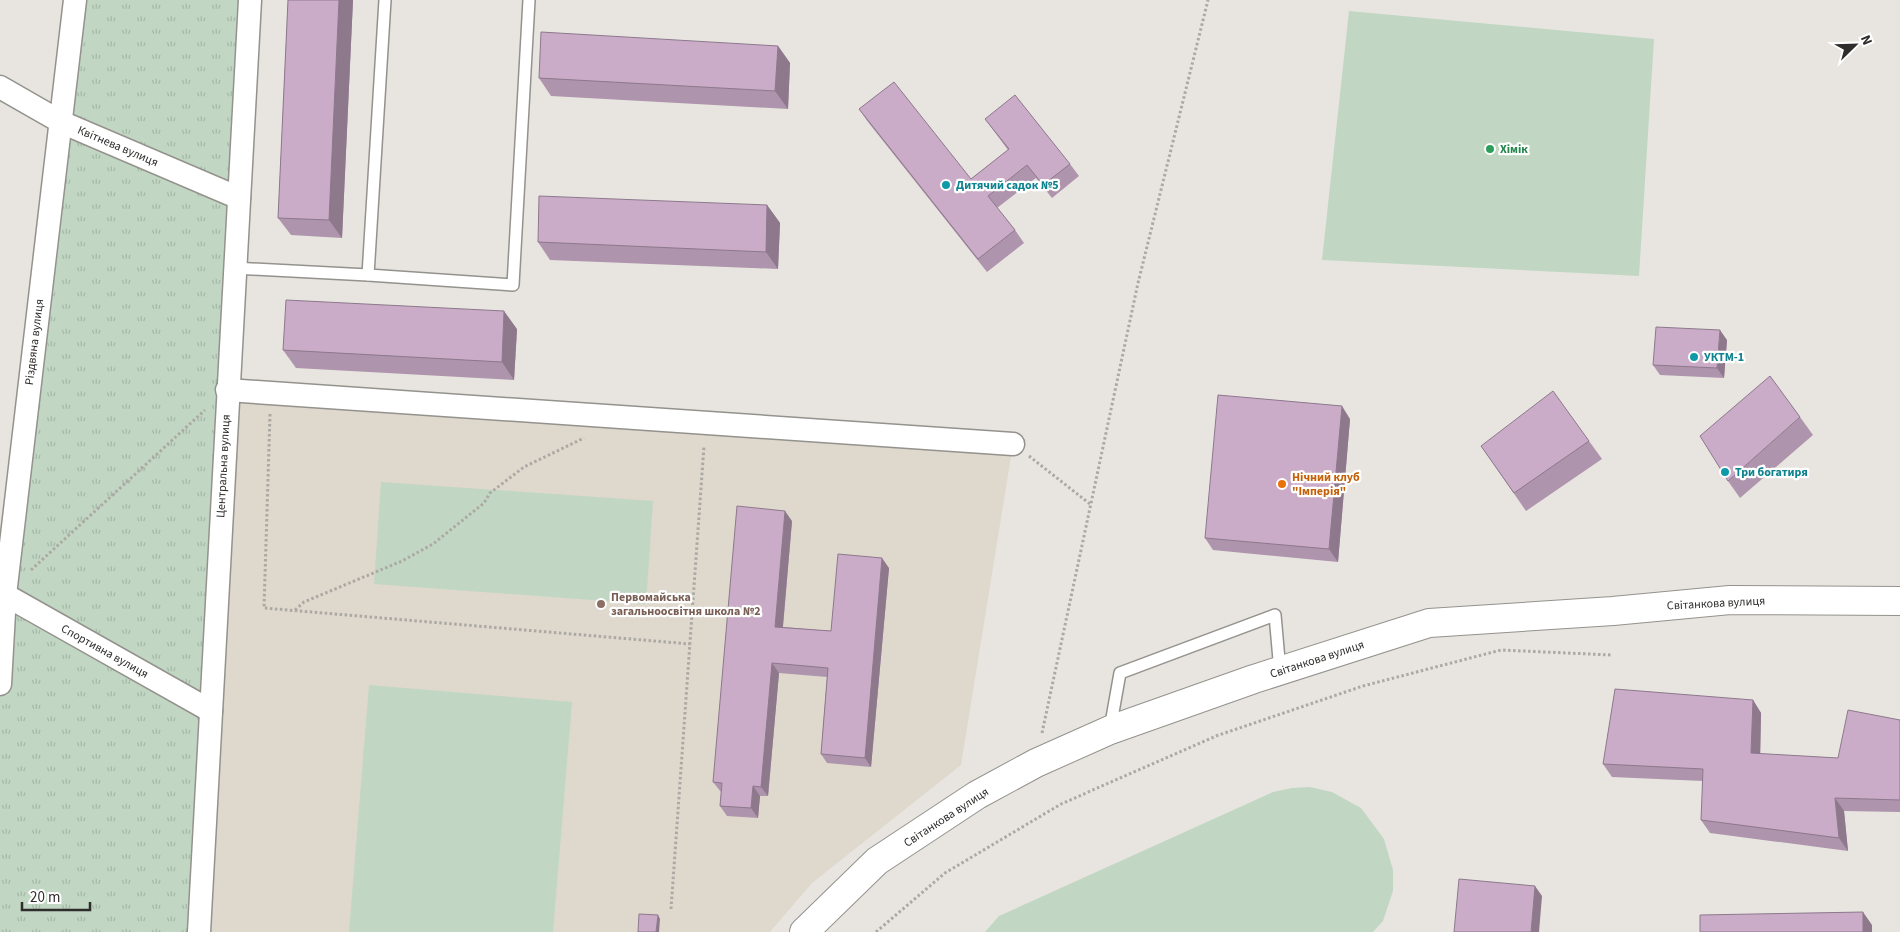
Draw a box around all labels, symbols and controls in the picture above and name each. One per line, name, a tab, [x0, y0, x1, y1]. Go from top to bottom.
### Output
north arrow	[1830, 20, 1880, 70]
text: N	[1855, 32, 1877, 49]
street label: Квітнева вулиця	[75, 122, 161, 171]
place label: Хімік	[1500, 141, 1528, 158]
marker: Хімік	[1484, 143, 1496, 155]
place label: Дитячий садок №5	[956, 177, 1059, 194]
marker: Дитячий садок №5	[940, 179, 952, 191]
street label: Різдвяна вулиця	[21, 298, 48, 386]
place label: УКТМ-1	[1704, 349, 1744, 366]
marker: УКТМ-1	[1688, 351, 1700, 363]
street label: Центральна вулиця	[212, 414, 235, 518]
place label: Три богатиря	[1735, 464, 1808, 481]
marker: Три богатиря	[1719, 466, 1731, 478]
place label: Нічний клуб "Імперія"	[1292, 469, 1360, 500]
marker: Нічний клуб "Імперія"	[1276, 478, 1288, 490]
place label: Первомайська загальноосвітня школа №2	[611, 589, 761, 620]
street label: Світанкова вулиця	[1666, 592, 1766, 615]
marker: Первомайська загальноосвітня школа №2	[595, 598, 607, 610]
street label: Спортивна вулиця	[58, 620, 152, 683]
street label: Світанкова вулиця	[1268, 636, 1367, 683]
street label: Світанкова вулиця	[900, 784, 992, 851]
scale bar	[22, 880, 90, 912]
text: 20 m	[30, 887, 60, 908]

